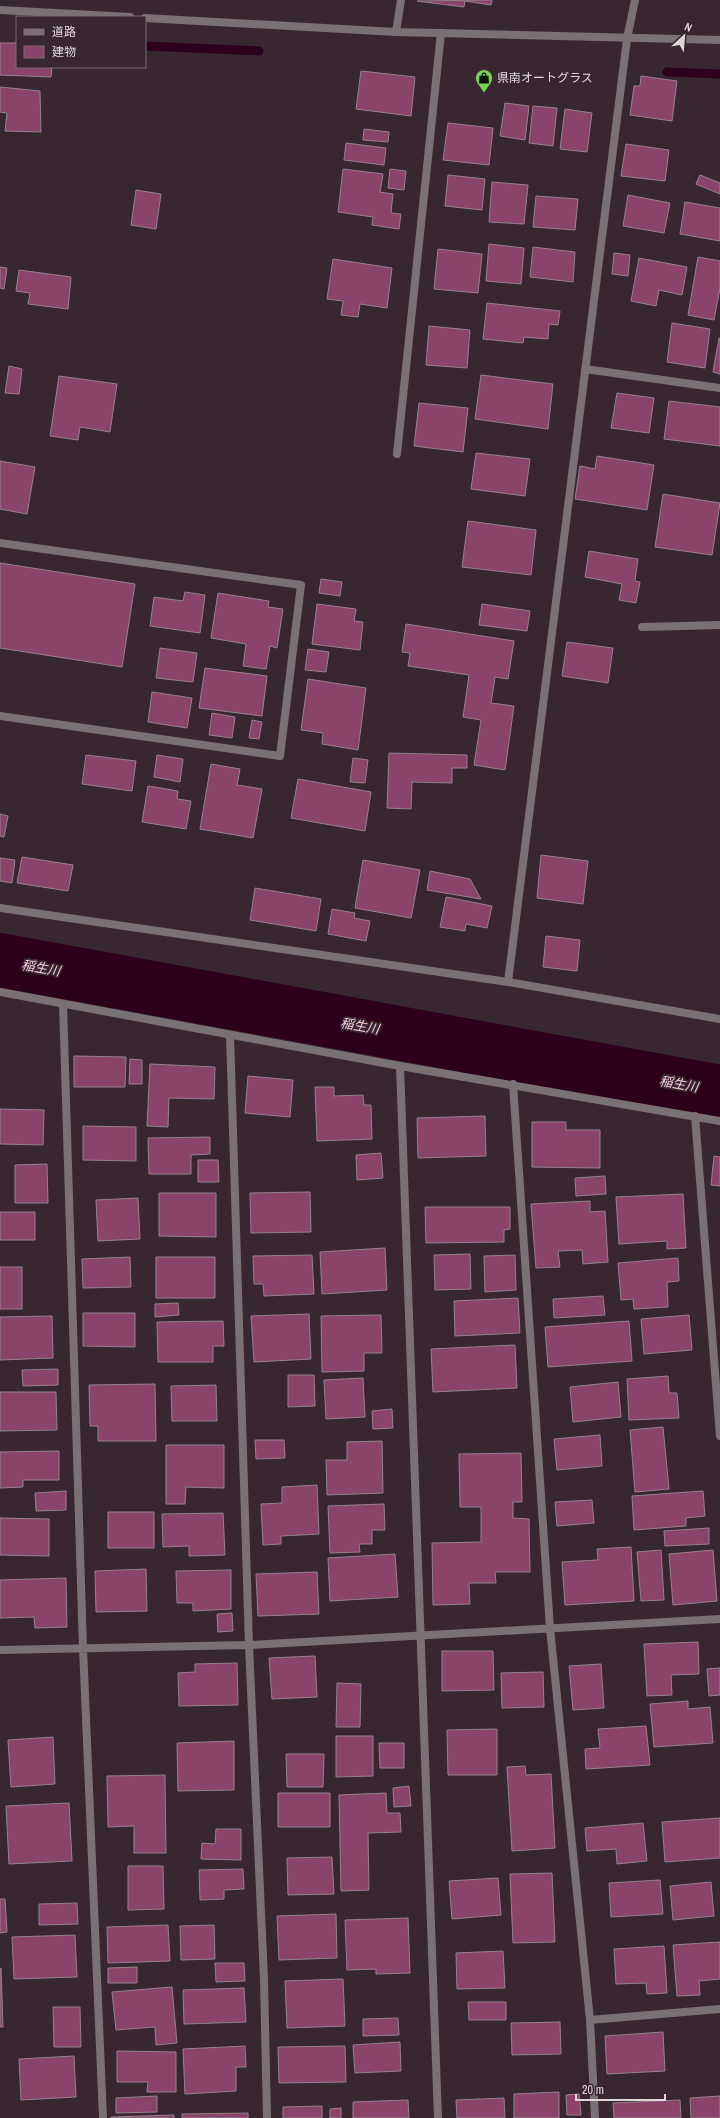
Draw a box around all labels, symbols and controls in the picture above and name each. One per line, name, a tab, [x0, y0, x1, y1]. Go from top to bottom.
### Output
legend	[16, 16, 146, 68]
north arrow	[664, 16, 704, 56]
text: N	[682, 19, 694, 35]
text: 道路	[52, 24, 76, 40]
text: 建物	[52, 44, 76, 60]
shop icon: 県南オートグラス	[474, 68, 494, 93]
place label: 県南オートグラス	[497, 70, 593, 86]
water label: 稲生川	[20, 956, 64, 980]
water label: 稲生川	[339, 1014, 383, 1038]
water label: 稲生川	[658, 1072, 702, 1096]
scale bar	[576, 2076, 665, 2102]
text: 20 m	[582, 2082, 604, 2098]

